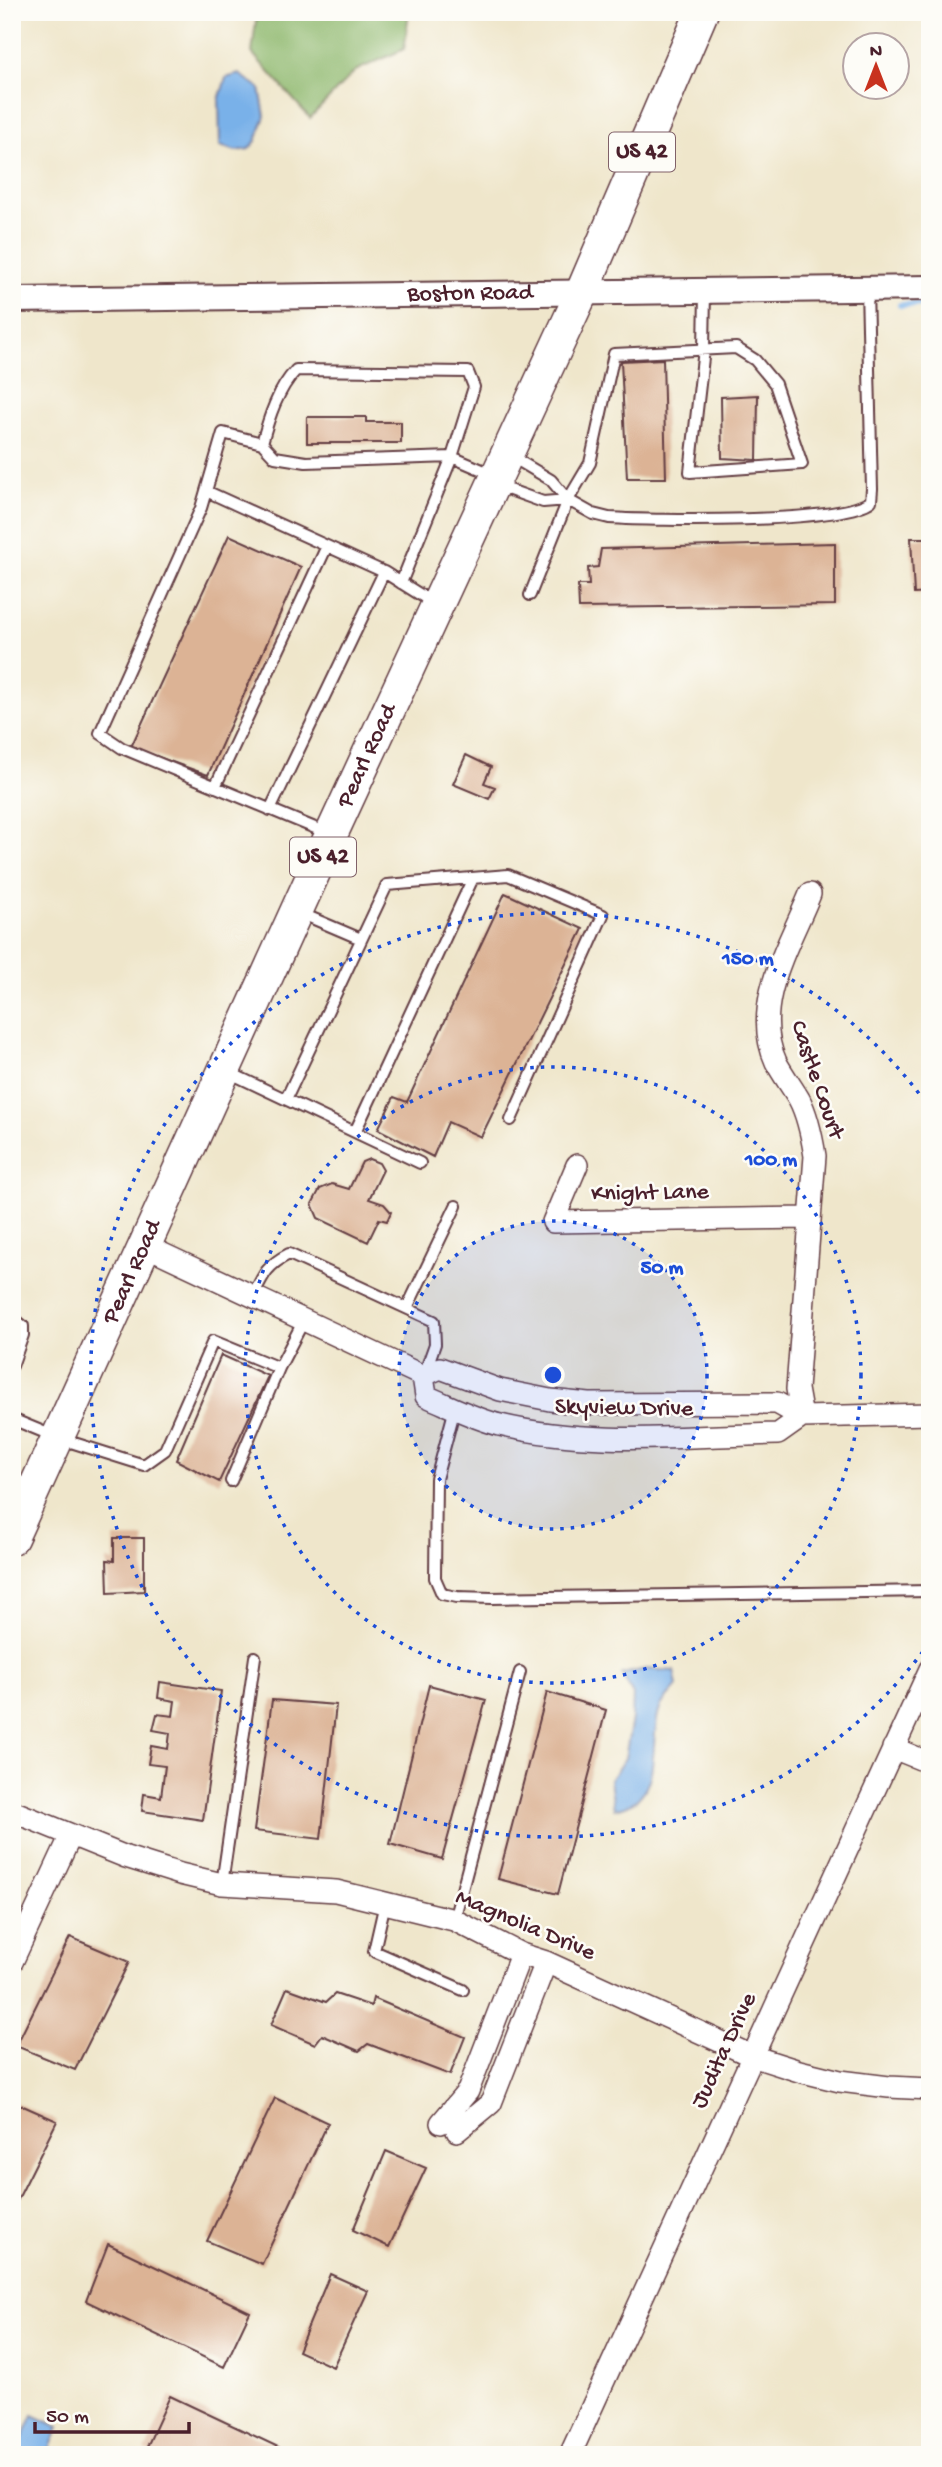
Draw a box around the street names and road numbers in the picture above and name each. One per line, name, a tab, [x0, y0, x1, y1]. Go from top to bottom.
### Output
road number: US 42	[609, 132, 675, 172]
street label: Boston Road	[406, 279, 535, 309]
street label: Pearl Road	[331, 698, 405, 813]
road number: US 42	[290, 838, 356, 876]
street label: Castle Court	[782, 1017, 851, 1145]
street label: Knight Lane	[591, 1178, 710, 1210]
street label: Pearl Road	[96, 1214, 170, 1329]
street label: Skyview Drive	[555, 1393, 694, 1425]
street label: Magnolia Drive	[451, 1883, 600, 1969]
street label: Judita Drive	[686, 1988, 765, 2113]

